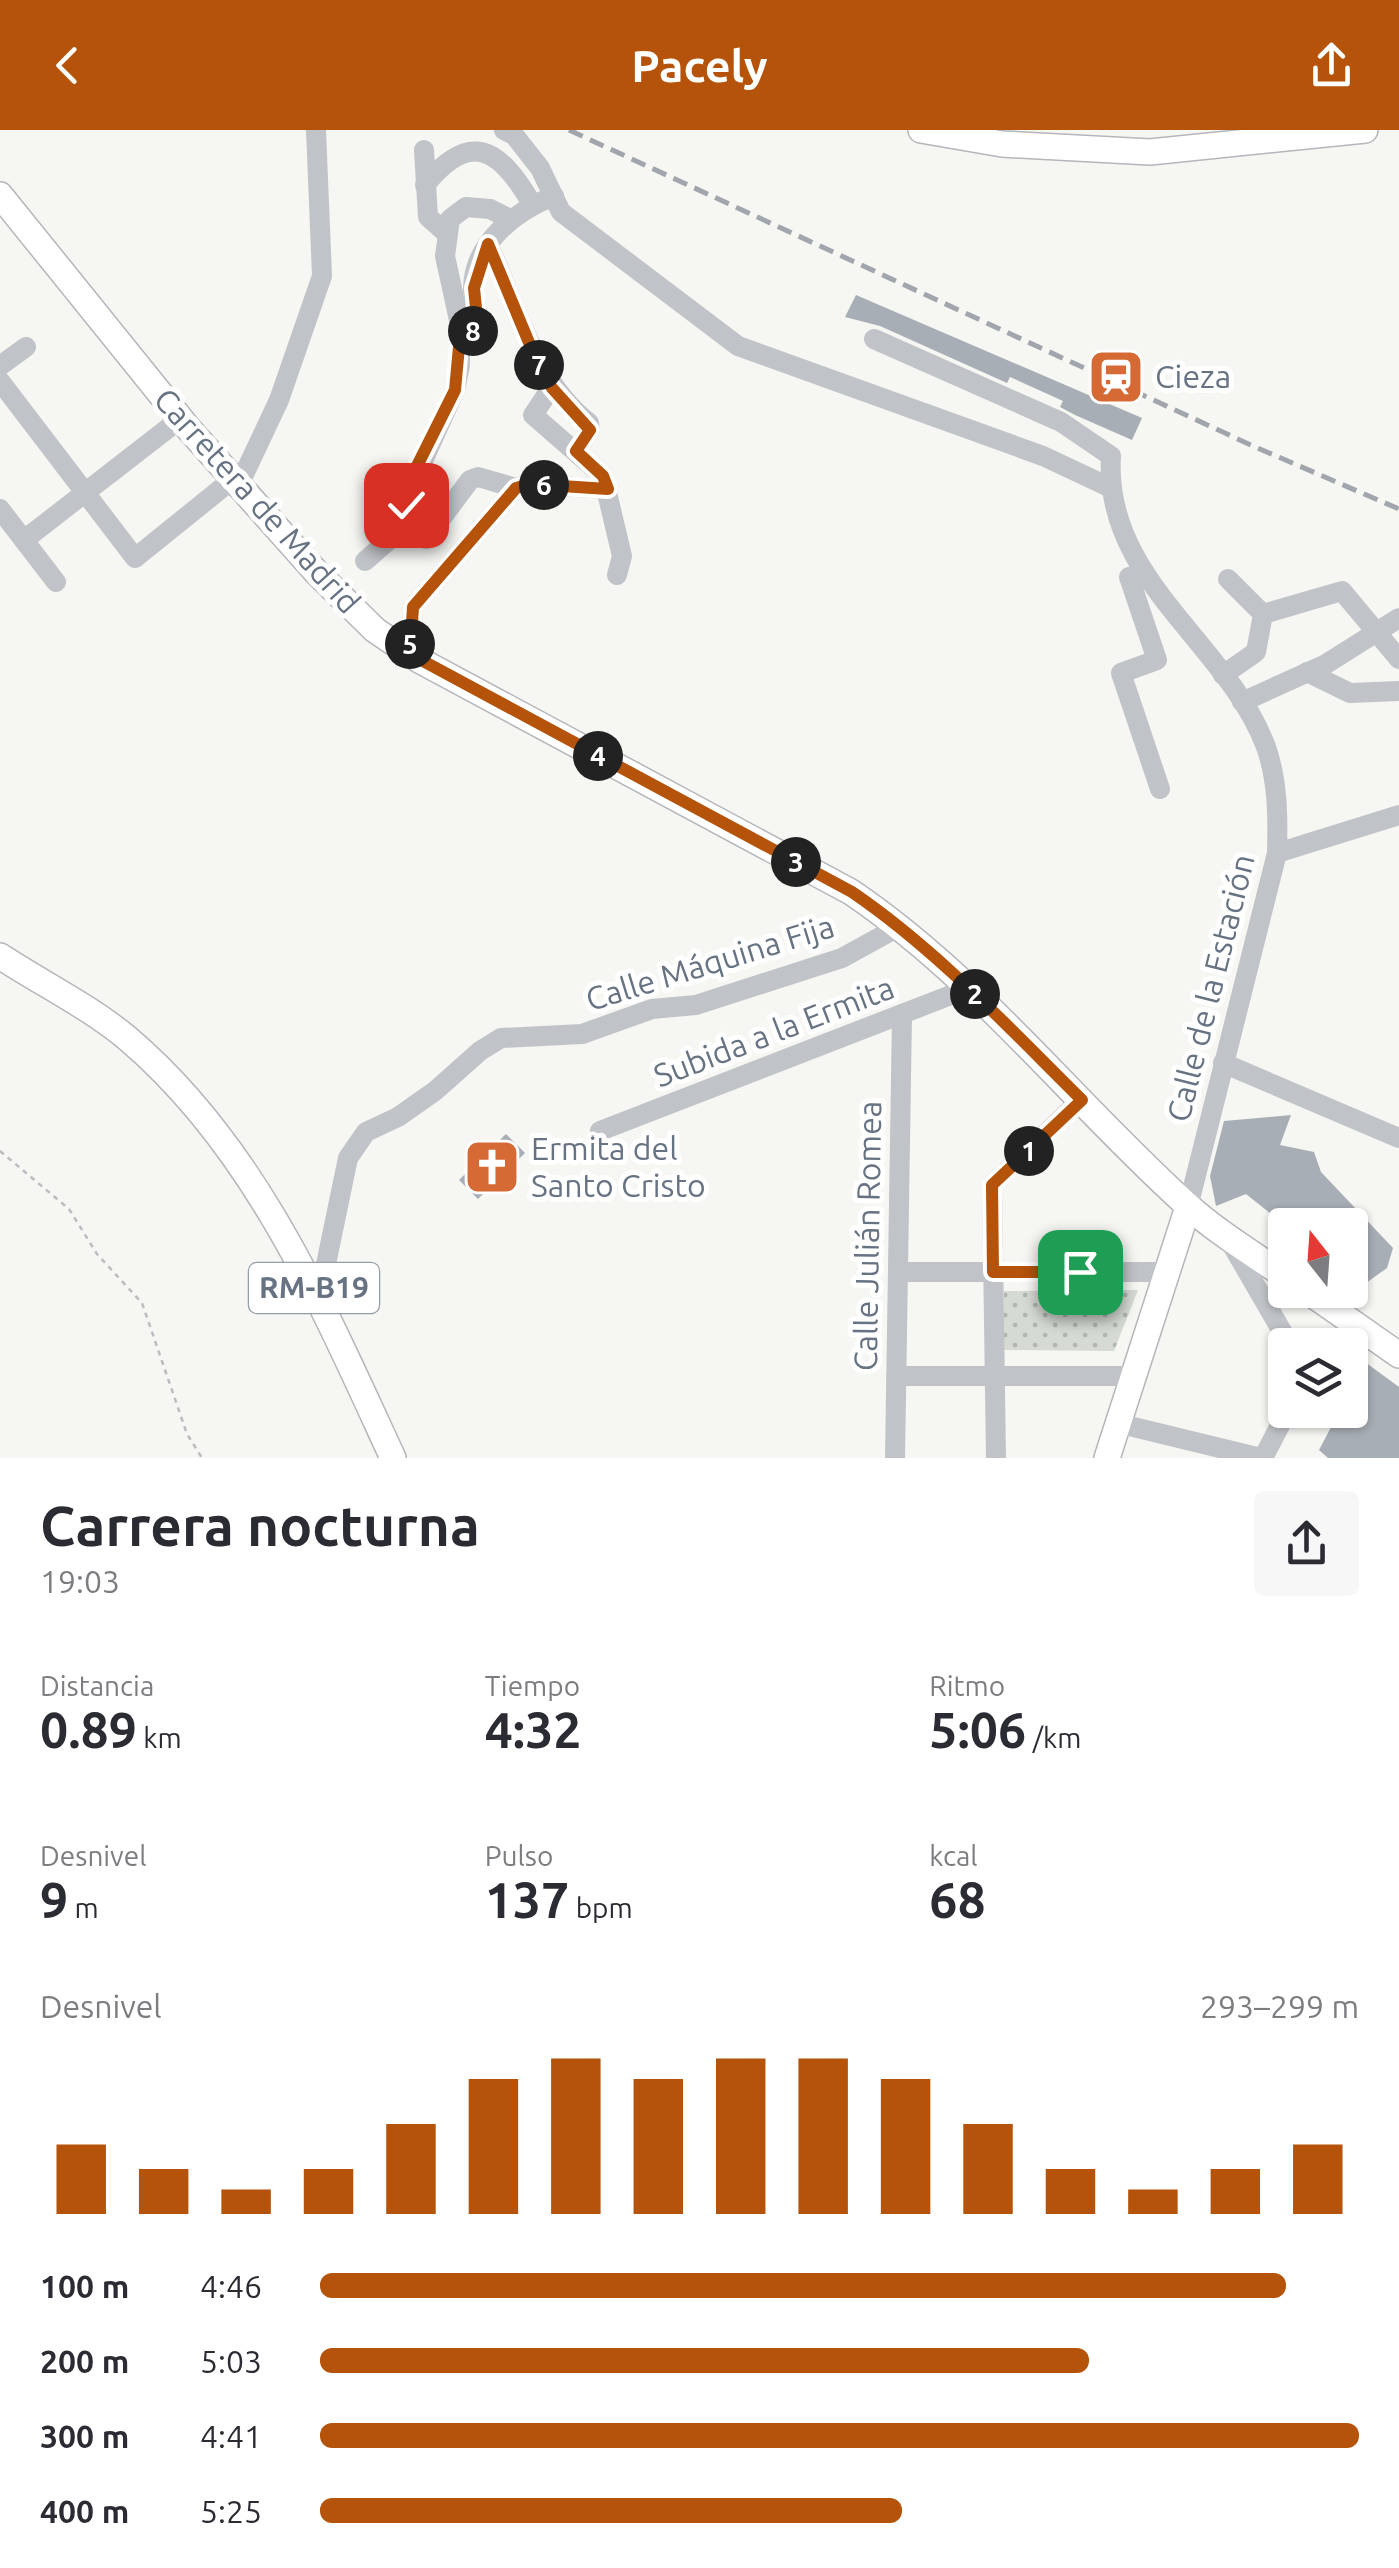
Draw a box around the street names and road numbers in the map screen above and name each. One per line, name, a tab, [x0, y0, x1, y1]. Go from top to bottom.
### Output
street label: Carretera de Madrid	[148, 381, 368, 620]
street label: Calle de la Estación	[1159, 850, 1261, 1125]
street label: Calle Máquina Fija	[581, 907, 838, 1017]
street label: Subida a la Ermita	[648, 969, 899, 1093]
street label: Calle Julián Romea	[847, 1100, 887, 1371]
road number: RM-B19	[249, 1263, 379, 1313]

